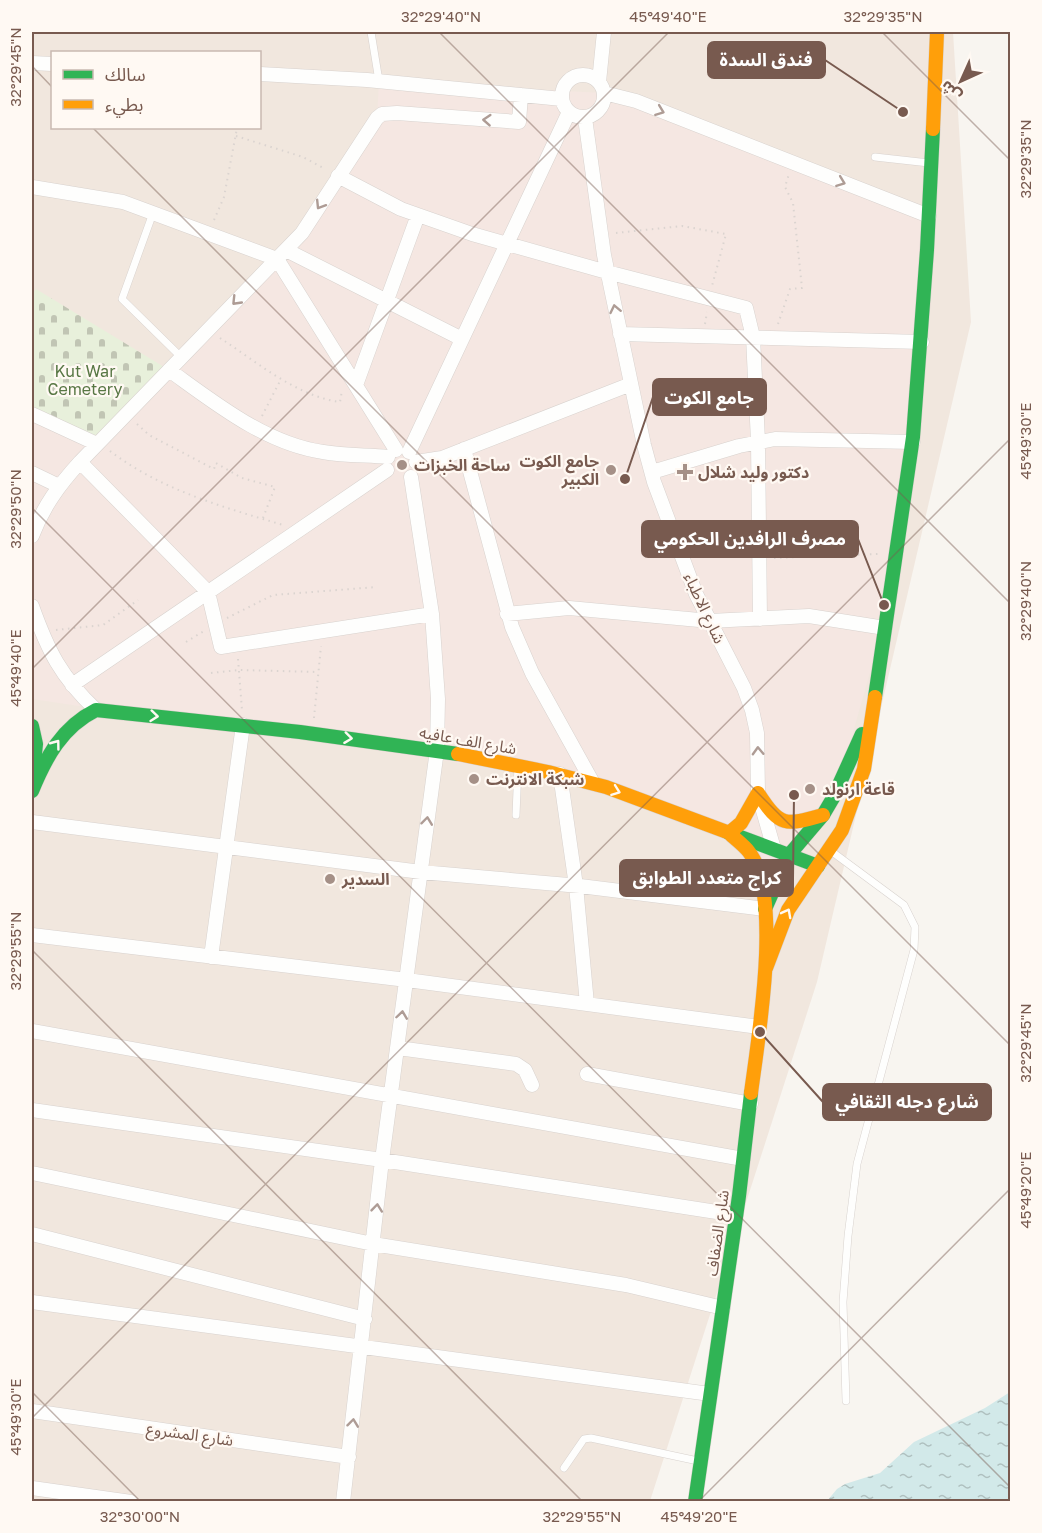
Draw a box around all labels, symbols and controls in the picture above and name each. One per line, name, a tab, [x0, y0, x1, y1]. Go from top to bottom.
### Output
text: 32°29'40"N	[401, 7, 481, 25]
text: 45°49'40"E	[629, 7, 707, 25]
text: 32°29'35"N	[843, 7, 923, 25]
text: 32°29'45"N	[6, 27, 24, 107]
callout: فندق السدة	[708, 42, 825, 78]
text: فندق السدة	[719, 48, 813, 70]
legend	[51, 51, 261, 129]
north arrow	[931, 51, 991, 111]
text: سالك	[105, 63, 146, 85]
text: ش	[936, 77, 965, 106]
text: بطيء	[105, 93, 143, 118]
one-way arrow	[654, 104, 665, 116]
one-way arrow	[483, 113, 492, 126]
text: 32°29'35"N	[1016, 119, 1034, 199]
one-way arrow	[835, 175, 846, 187]
one-way arrow	[315, 199, 327, 209]
one-way arrow	[232, 294, 243, 305]
one-way arrow	[609, 304, 622, 314]
park label: Kut War Cemetery	[48, 361, 123, 399]
callout: جامع الكوت	[653, 379, 766, 415]
text: جامع الكوت	[664, 386, 754, 411]
text: 45°49'30"E	[1016, 403, 1034, 479]
place label: جامع الكوت الكبير	[519, 451, 599, 489]
place label: ساحة الخبزات	[414, 455, 511, 475]
marker: ساحة الخبزات	[395, 458, 409, 472]
place label: دكتور وليد شلال	[698, 462, 809, 482]
marker: جامع الكوت الكبير	[604, 463, 618, 477]
marker: دكتور وليد شلال	[676, 463, 694, 481]
text: 32°29'50"N	[6, 469, 24, 549]
callout: مصرف الرافدين الحكومي	[642, 521, 858, 557]
text: مصرف الرافدين الحكومي	[654, 527, 846, 553]
text: 32°29'40"N	[1016, 561, 1034, 641]
street label: شارع الاطباء	[677, 569, 730, 648]
text: 45°49'40"E	[6, 629, 24, 707]
one-way arrow	[150, 709, 159, 722]
street label: شارع الف عافيه	[417, 722, 518, 761]
one-way arrow	[344, 732, 353, 744]
one-way arrow	[49, 740, 60, 751]
one-way arrow	[752, 746, 765, 755]
place label: شبكة الانترنت	[486, 769, 585, 789]
marker: شبكة الانترنت	[467, 772, 481, 786]
place label: قاعة ارنولد	[822, 779, 895, 799]
marker: قاعة ارنولد	[803, 782, 817, 796]
one-way arrow	[611, 783, 621, 796]
one-way arrow	[421, 817, 433, 826]
callout: كراج متعدد الطوابق	[620, 860, 793, 896]
text: كراج متعدد الطوابق	[633, 866, 782, 891]
place label: السدير	[341, 869, 390, 889]
marker: السدير	[323, 872, 337, 886]
one-way arrow	[780, 909, 791, 919]
text: 32°29'55"N	[6, 911, 24, 991]
text: 32°29'45"N	[1016, 1003, 1034, 1083]
one-way arrow	[395, 1010, 408, 1019]
callout: شارع دجله الثقافي	[823, 1084, 991, 1120]
text: شارع دجله الثقافي	[835, 1090, 979, 1116]
text: 45°49'20"E	[1016, 1152, 1034, 1228]
street label: شارع الضفاف	[701, 1189, 736, 1278]
one-way arrow	[370, 1203, 383, 1212]
text: 45°49'30"E	[6, 1379, 24, 1455]
street label: شارع المشروع	[145, 1418, 235, 1453]
one-way arrow	[346, 1418, 358, 1427]
text: 32°30'00"N	[100, 1507, 180, 1525]
text: 32°29'55"N	[542, 1507, 622, 1525]
text: 45°49'20"E	[661, 1507, 737, 1525]

